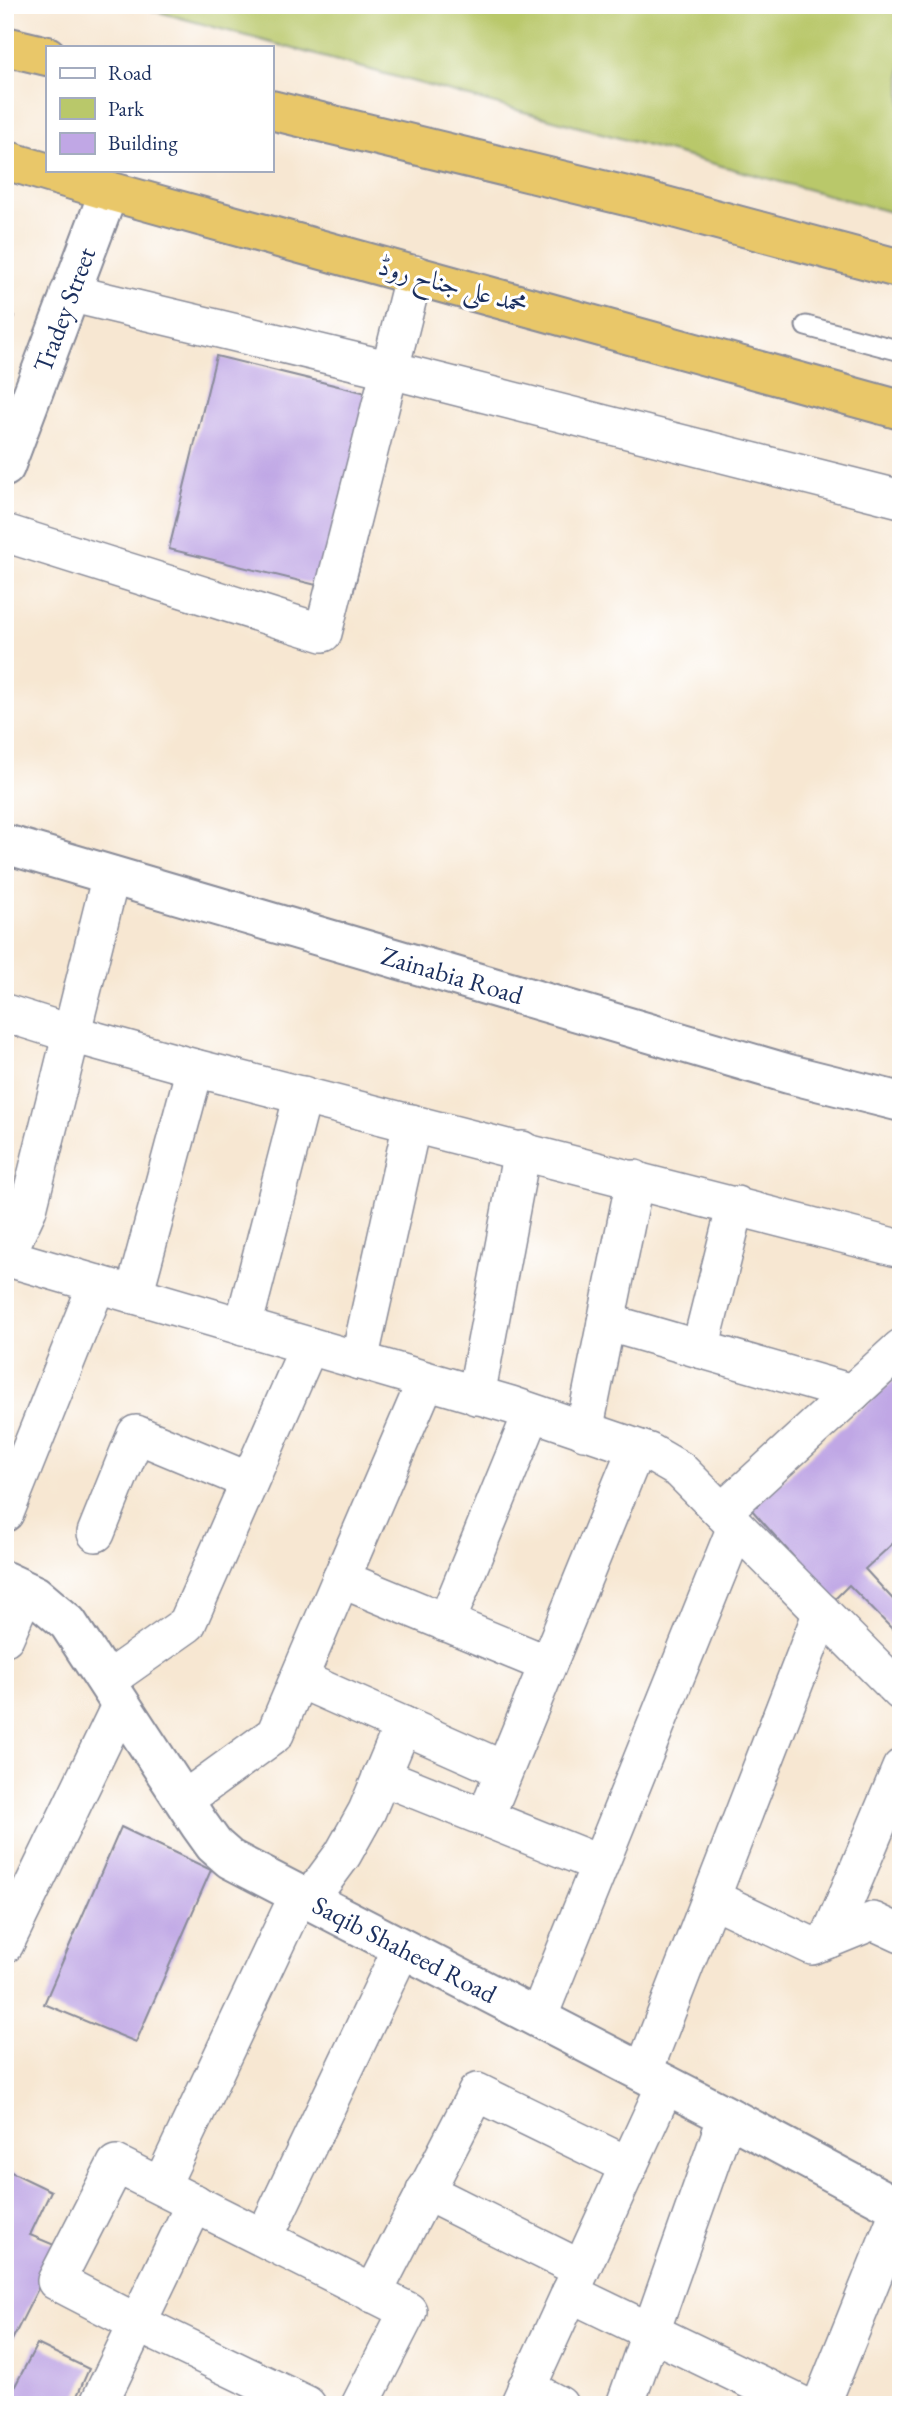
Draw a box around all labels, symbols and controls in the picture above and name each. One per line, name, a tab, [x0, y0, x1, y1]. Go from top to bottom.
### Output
legend	[46, 46, 273, 172]
text: Road	[108, 59, 152, 86]
text: Park	[108, 95, 145, 122]
text: Building	[108, 129, 178, 156]
street label: Tradey Street	[25, 243, 103, 377]
street label: محمد علی جناح روڈ	[373, 249, 531, 328]
street label: Zainabia Road	[377, 938, 528, 1012]
street label: Saqib Shaheed Road	[307, 1888, 503, 2011]

